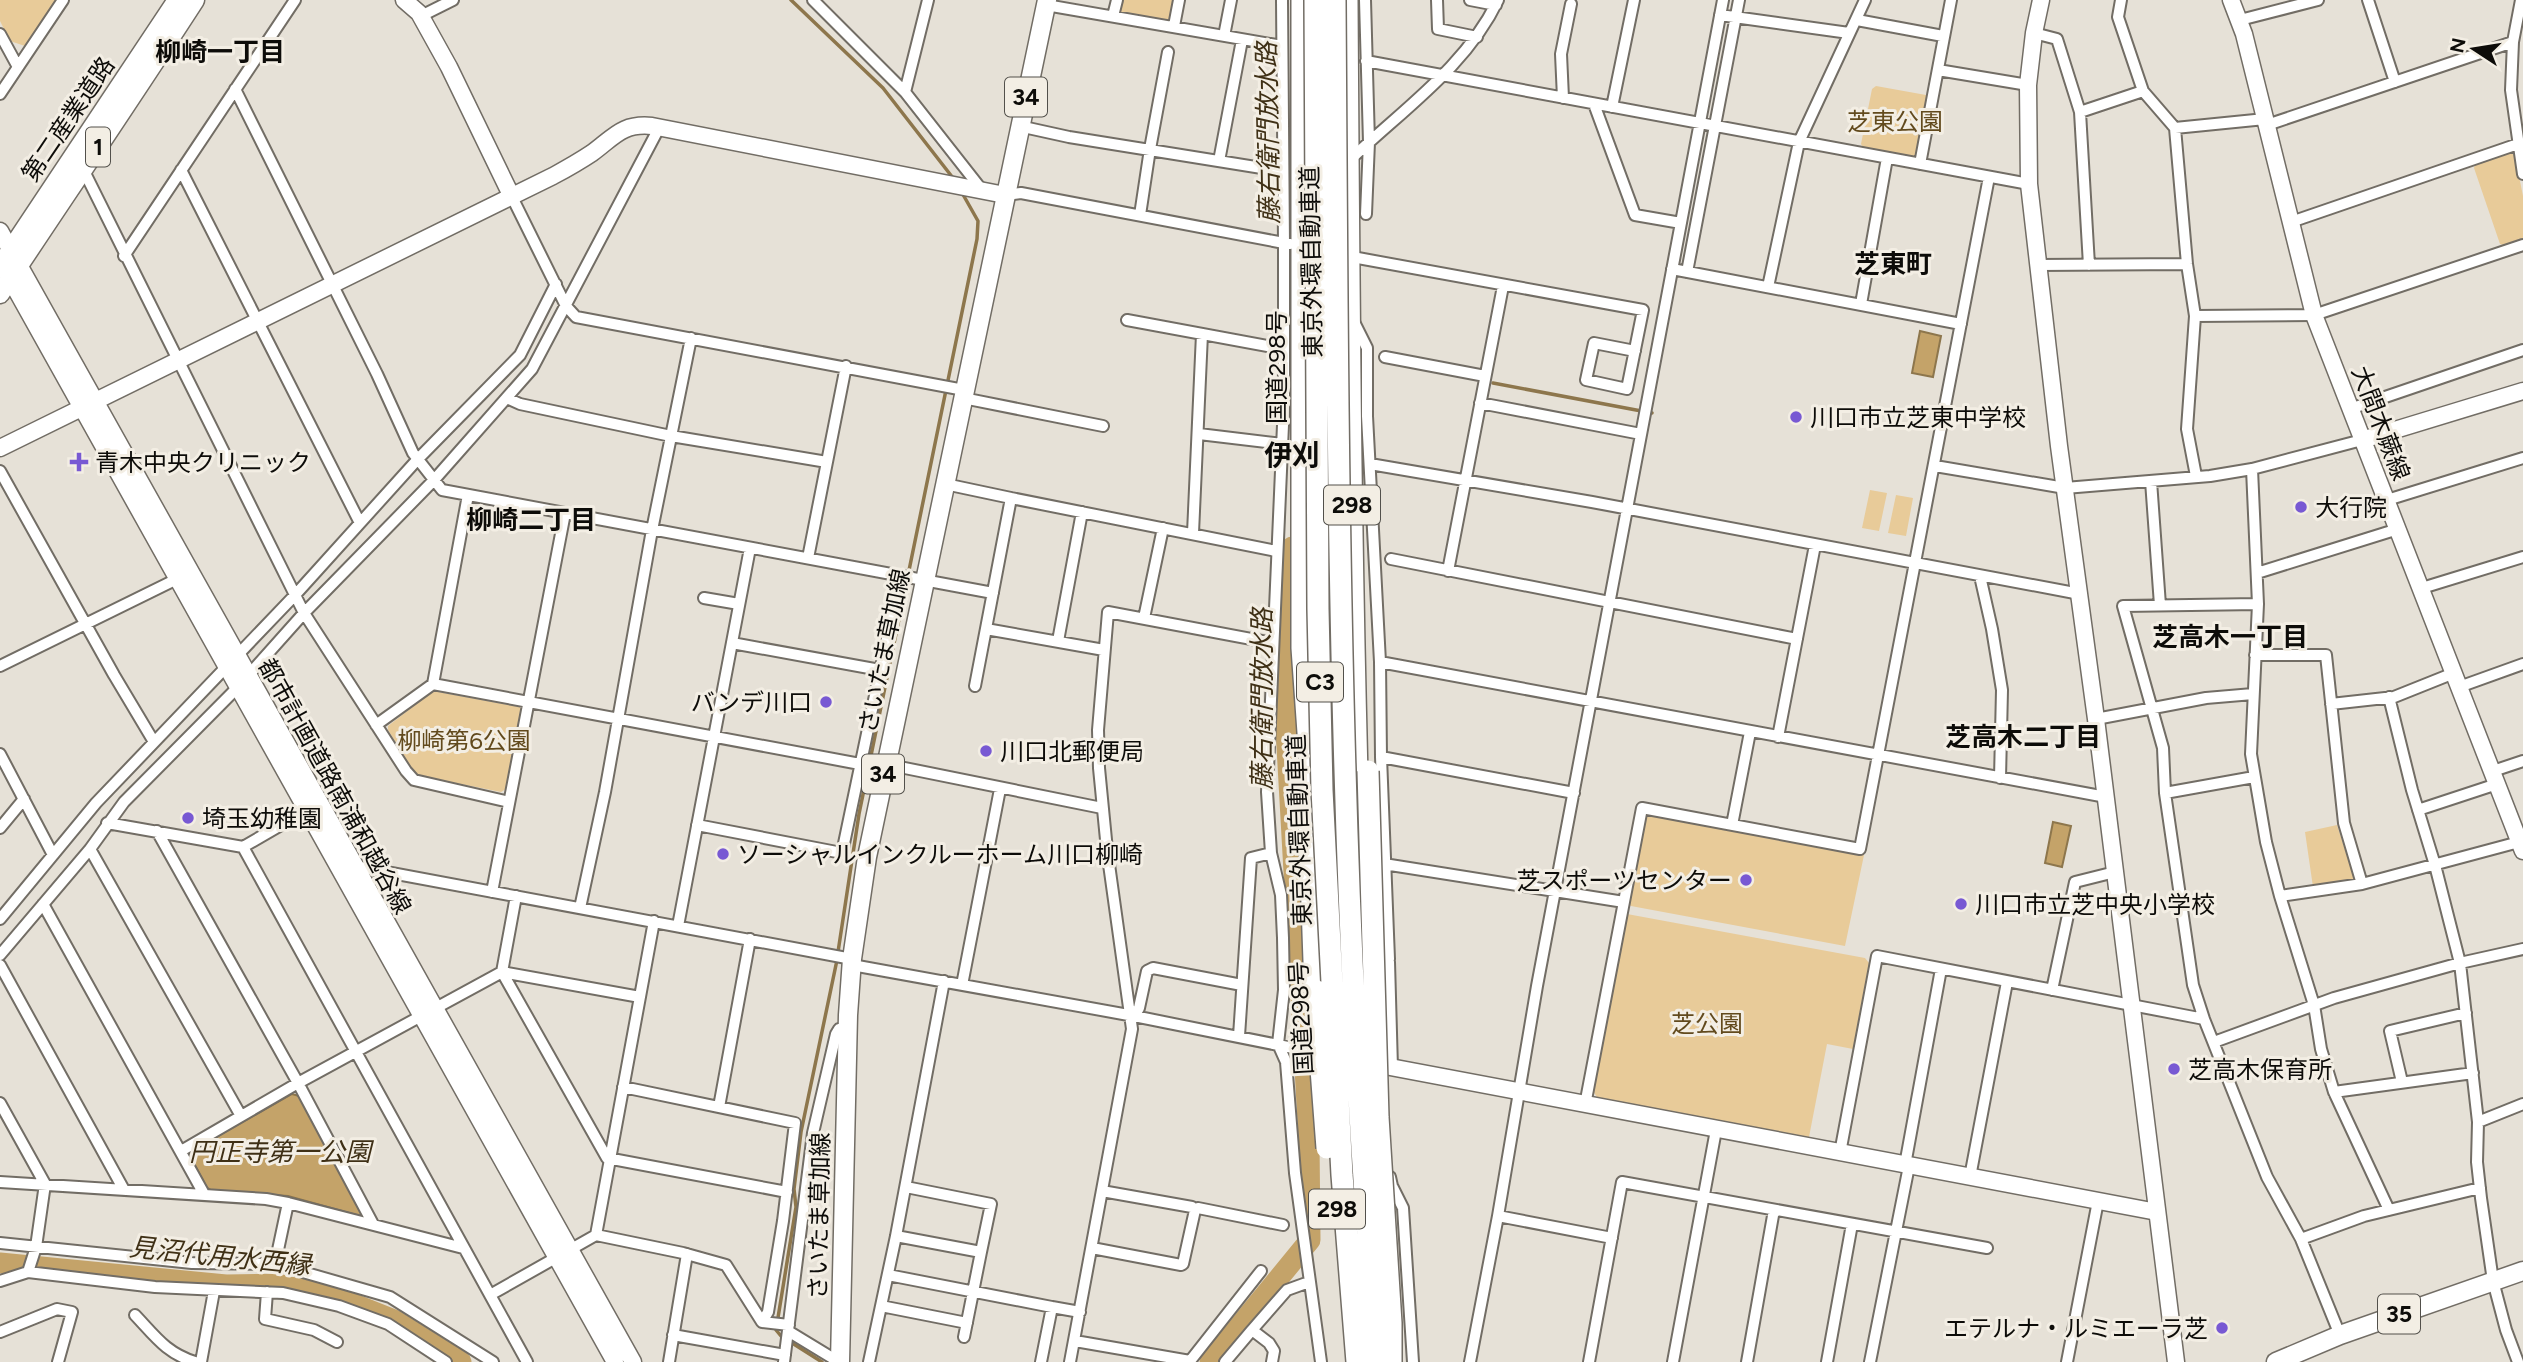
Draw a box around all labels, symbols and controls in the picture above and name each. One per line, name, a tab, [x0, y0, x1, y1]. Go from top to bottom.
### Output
north arrow	[2439, 14, 2509, 84]
district label: 柳崎一丁目	[155, 36, 285, 68]
text: N	[2445, 36, 2471, 55]
water label: 藤右衛門放水路	[1250, 40, 1286, 224]
street label: 第二産業道路	[16, 51, 120, 187]
road number: 34	[1005, 78, 1047, 116]
park label: 芝東公園	[1847, 107, 1943, 136]
road number: 1	[86, 128, 110, 166]
street label: 東京外環自動車道	[1295, 166, 1327, 358]
district label: 芝東町	[1854, 248, 1932, 280]
street label: 国道298号	[1262, 310, 1291, 424]
street label: 大間木蕨線	[2346, 362, 2416, 484]
place label: 川口市立芝東中学校	[1810, 403, 2026, 432]
marker: 川口市立芝東中学校	[1788, 409, 1804, 425]
district label: 伊刈	[1264, 438, 1320, 472]
place label: 青木中央クリニック	[95, 448, 311, 477]
marker: 青木中央クリニック	[69, 452, 89, 472]
road number: 298	[1324, 485, 1380, 524]
place label: 大行院	[2315, 493, 2387, 522]
marker: 大行院	[2293, 499, 2309, 515]
district label: 柳崎二丁目	[466, 504, 596, 536]
street label: さいたま草加線	[852, 566, 916, 736]
water label: 藤右衛門放水路	[1246, 606, 1278, 790]
district label: 芝高木一丁目	[2152, 621, 2308, 653]
street label: 都市計画道路南浦和越谷線	[253, 653, 417, 919]
road number: C3	[1297, 662, 1343, 702]
place label: バンデ川口	[691, 688, 812, 717]
marker: バンデ川口	[818, 694, 834, 710]
district label: 芝高木二丁目	[1945, 721, 2101, 753]
park label: 柳崎第6公園	[397, 726, 531, 755]
street label: 東京外環自動車道	[1281, 734, 1317, 926]
place label: 川口北郵便局	[1000, 737, 1144, 766]
marker: 川口北郵便局	[978, 743, 994, 759]
road number: 34	[862, 754, 904, 794]
place label: 埼玉幼稚園	[202, 804, 322, 833]
marker: 埼玉幼稚園	[180, 810, 196, 826]
place label: ソーシャルインクルーホーム川口柳崎	[737, 840, 1143, 869]
marker: ソーシャルインクルーホーム川口柳崎	[715, 846, 731, 862]
place label: 芝スポーツセンター	[1516, 866, 1732, 895]
marker: 芝スポーツセンター	[1738, 872, 1754, 888]
place label: 川口市立芝中央小学校	[1975, 890, 2215, 919]
marker: 川口市立芝中央小学校	[1953, 896, 1969, 912]
street label: 国道298号	[1284, 960, 1318, 1076]
park label: 芝公園	[1671, 1009, 1743, 1038]
place label: 芝高木保育所	[2188, 1055, 2332, 1084]
marker: 芝高木保育所	[2166, 1061, 2182, 1077]
street label: さいたま草加線	[803, 1132, 835, 1300]
water label: 円正寺第一公園	[189, 1136, 375, 1168]
road number: 298	[1309, 1190, 1365, 1228]
water label: 見沼代用水西縁	[128, 1231, 315, 1282]
road number: 35	[2378, 1294, 2420, 1334]
place label: エテルナ・ルミエーラ芝	[1944, 1314, 2208, 1343]
marker: エテルナ・ルミエーラ芝	[2214, 1320, 2230, 1336]

